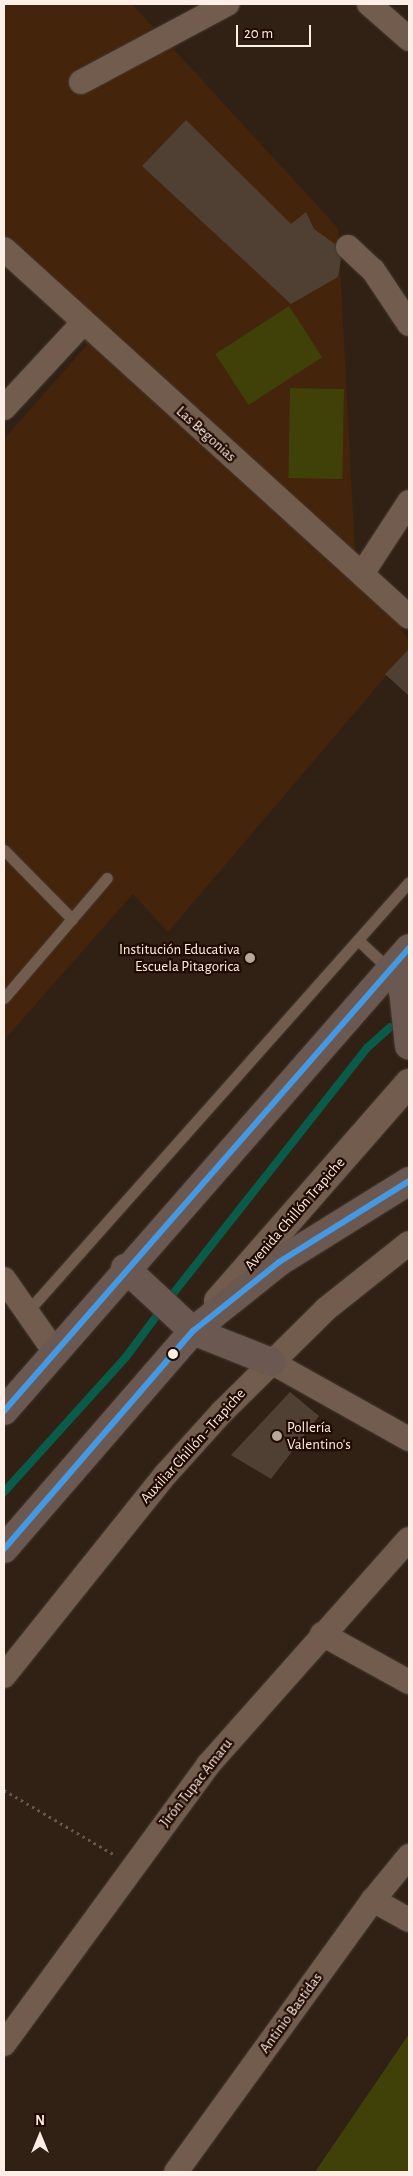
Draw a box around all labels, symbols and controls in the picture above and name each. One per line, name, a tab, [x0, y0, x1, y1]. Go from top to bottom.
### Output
scale bar	[238, 15, 313, 47]
text: 20 m	[244, 26, 273, 41]
street label: Las Begonias	[172, 402, 240, 466]
place label: Institución Educativa Escuela Pitagorica	[119, 940, 240, 975]
marker: Institución Educativa Escuela Pitagorica	[244, 952, 256, 964]
street label: Avenida Chillón Trapiche	[241, 1154, 349, 1274]
unlabelled marker	[168, 1349, 178, 1359]
street label: Auxiliar Chillón - Trapiche	[137, 1385, 249, 1507]
place label: Pollería Valentino's	[287, 1418, 351, 1453]
marker: Pollería Valentino's	[271, 1430, 283, 1442]
street label: Jirón Tupac Amaru	[156, 1735, 236, 1831]
street label: Antinio Bastidas	[256, 1969, 326, 2057]
north arrow	[15, 2111, 65, 2161]
text: N	[35, 2114, 45, 2128]

